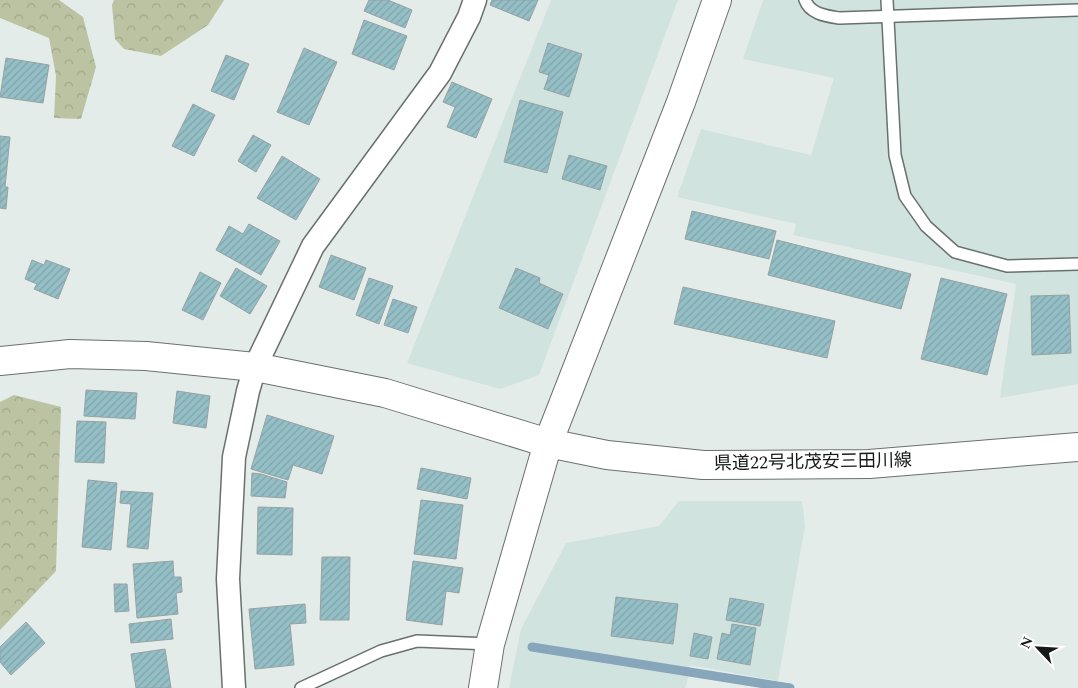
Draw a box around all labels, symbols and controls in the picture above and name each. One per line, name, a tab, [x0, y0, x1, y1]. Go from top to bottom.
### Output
street label: 県道22号北茂安三田川線	[714, 447, 912, 477]
north arrow	[1013, 623, 1063, 673]
text: N	[1015, 633, 1039, 652]

